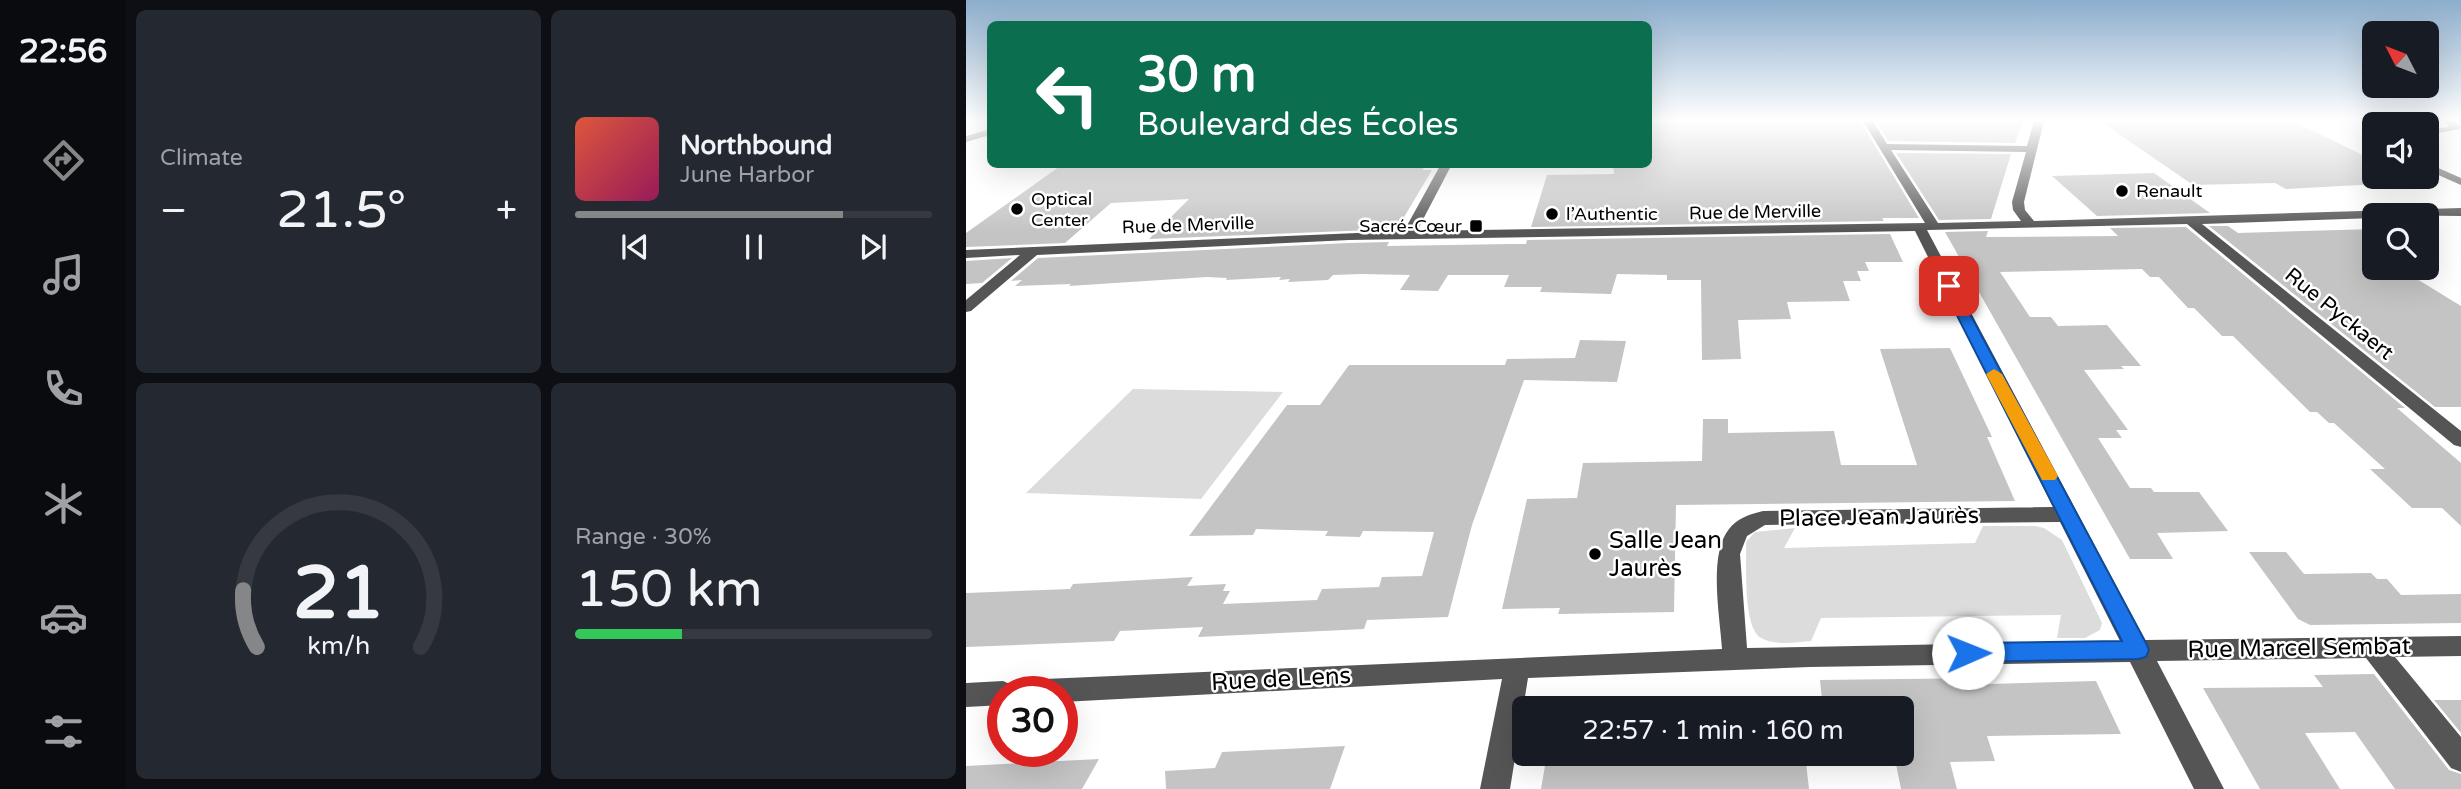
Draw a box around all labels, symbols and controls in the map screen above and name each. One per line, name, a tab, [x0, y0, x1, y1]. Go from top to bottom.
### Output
north arrow	[2362, 21, 2440, 98]
map controls	[2362, 21, 2439, 280]
text: 22:56	[19, 33, 107, 71]
text: 30 m	[1137, 46, 1256, 105]
icon: left	[1022, 49, 1113, 140]
text: Boulevard des Écoles	[1137, 106, 1459, 144]
button: sound	[2362, 112, 2439, 189]
text: Northbound	[680, 130, 832, 161]
icon: directions	[39, 136, 88, 185]
text: Climate	[160, 144, 243, 172]
text: June Harbor	[680, 161, 814, 189]
text: 21.5°	[276, 179, 406, 242]
place label: Renault	[2136, 180, 2202, 202]
marker: Renault	[2114, 183, 2130, 199]
text: −	[160, 188, 187, 234]
text: +	[496, 188, 517, 234]
place label: Optical Center	[1031, 188, 1092, 231]
street label: Rue de Merville	[1689, 200, 1821, 224]
marker: Optical Center	[1009, 201, 1025, 217]
place label: l’Authentic	[1566, 203, 1658, 225]
button: search	[2362, 203, 2439, 280]
marker: l’Authentic	[1544, 206, 1560, 222]
street label: Rue de Merville	[1122, 212, 1254, 238]
place label: Sacré-Cœur	[1359, 215, 1462, 237]
marker: Sacré-Cœur	[1468, 218, 1484, 234]
icon: previous	[616, 228, 654, 266]
icon: pause	[735, 228, 773, 266]
icon: next	[854, 228, 892, 266]
icon: music	[39, 250, 88, 299]
pin	[1919, 256, 1979, 316]
street label: Rue Pyckaert	[2280, 263, 2398, 365]
icon: arrive	[1930, 267, 1968, 305]
icon: phone	[39, 364, 88, 413]
icon: climate	[39, 479, 88, 528]
street label: Place Jean Jaurès	[1779, 501, 1979, 533]
text: Range · 30%	[575, 523, 711, 551]
place label: Salle Jean Jaurès	[1609, 526, 1722, 583]
marker: Salle Jean Jaurès	[1587, 546, 1603, 562]
text: 21	[293, 550, 384, 638]
text: 150 km	[575, 558, 763, 621]
icon: car	[39, 593, 88, 642]
position arrow	[1931, 616, 2005, 690]
text: km/h	[307, 631, 370, 661]
street label: Rue Marcel Sembat	[2187, 632, 2411, 664]
street label: Rue de Lens	[1210, 661, 1352, 697]
speed limit sign: 30	[987, 676, 1078, 767]
icon: filters	[39, 707, 88, 756]
text: 22:57 · 1 min · 160 m	[1582, 715, 1844, 746]

